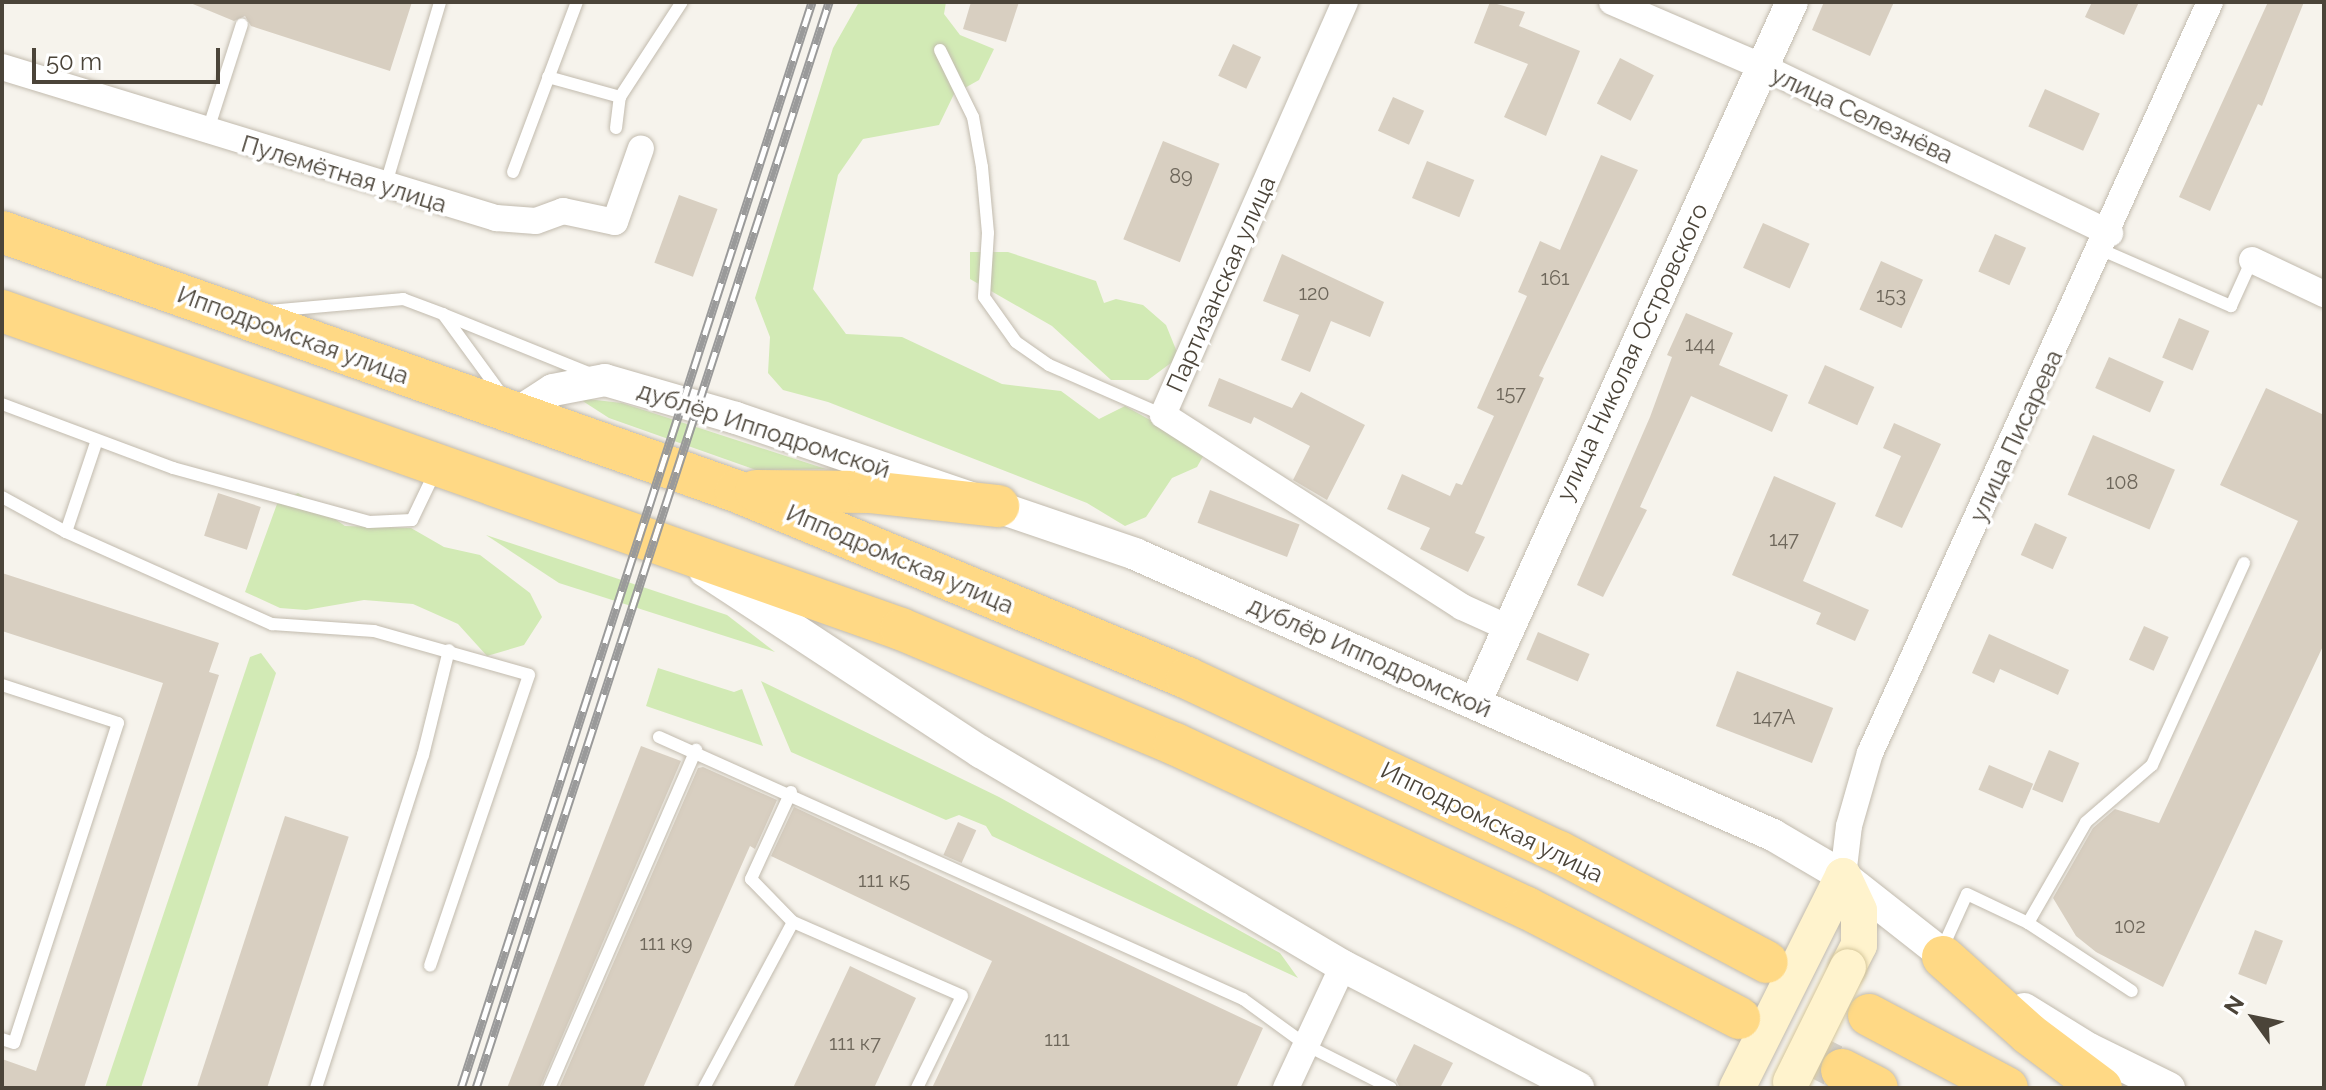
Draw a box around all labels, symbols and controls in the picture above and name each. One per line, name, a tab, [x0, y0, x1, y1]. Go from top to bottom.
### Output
scale bar	[36, 32, 224, 82]
text: 50 m	[46, 47, 102, 76]
street label: улица Селезнёва	[1766, 60, 1958, 170]
street label: Пулемётная улица	[238, 129, 450, 219]
house number: 89	[1169, 164, 1193, 188]
street label: Партизанская улица	[1160, 171, 1282, 397]
street label: улица Николая Островского	[1550, 199, 1714, 505]
house number: 161	[1540, 266, 1570, 290]
street label: Ипподромская улица	[173, 280, 413, 390]
house number: 120	[1298, 281, 1330, 305]
house number: 153	[1876, 283, 1906, 307]
house number: 144	[1685, 332, 1715, 356]
street label: улица Писарева	[1964, 345, 2068, 527]
street label: дублёр Ипподромской	[634, 376, 894, 484]
house number: 157	[1496, 381, 1526, 405]
house number: 108	[2106, 470, 2138, 494]
street label: Ипподромская улица	[782, 498, 1018, 620]
house number: 147	[1769, 527, 1799, 551]
street label: дублёр Ипподромской	[1244, 590, 1496, 724]
house number: 147А	[1753, 705, 1795, 729]
street label: Ипподромская улица	[1376, 755, 1608, 889]
house number: 111 к5	[858, 868, 910, 892]
house number: 102	[2114, 914, 2146, 938]
house number: 111 к9	[640, 931, 692, 955]
north arrow	[2214, 978, 2294, 1058]
text: N	[2218, 991, 2249, 1019]
house number: 111	[1044, 1027, 1070, 1051]
house number: 111 к7	[829, 1031, 881, 1055]

